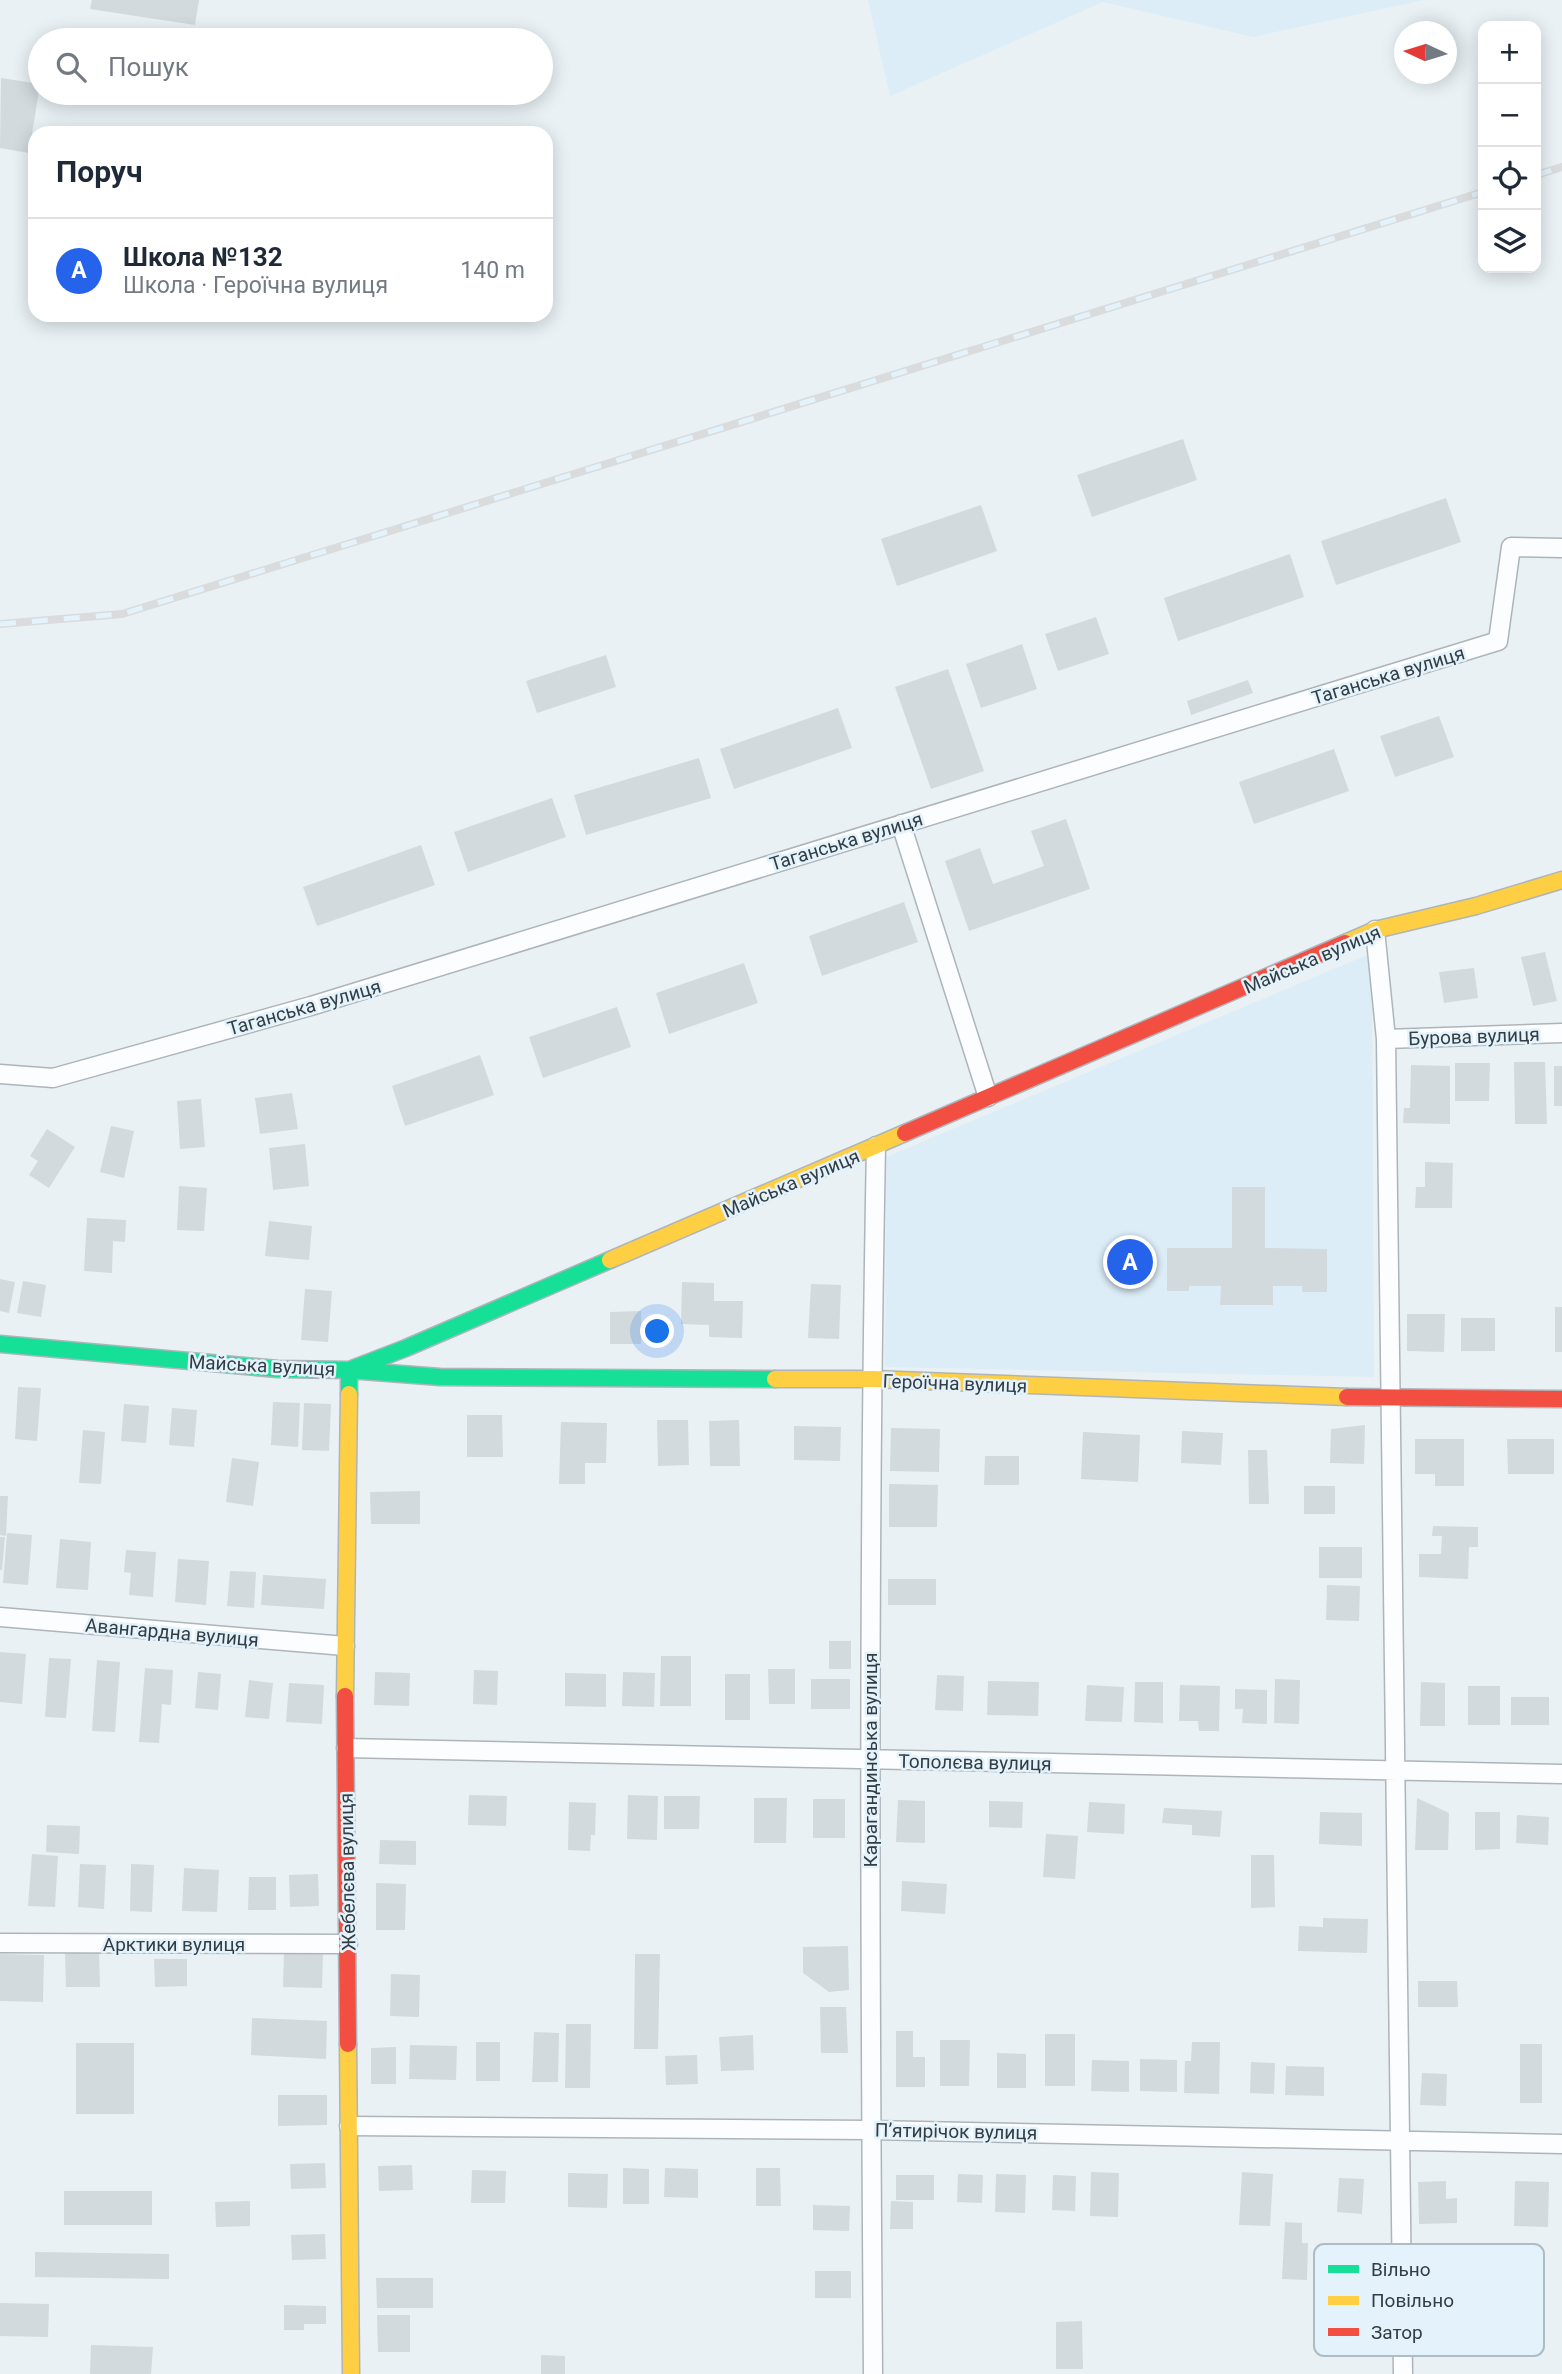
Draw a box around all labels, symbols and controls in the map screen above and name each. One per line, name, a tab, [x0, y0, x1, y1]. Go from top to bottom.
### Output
north arrow	[1394, 21, 1457, 84]
map controls	[1478, 21, 1541, 273]
button: +	[1478, 21, 1541, 84]
search box	[28, 28, 553, 105]
icon: search	[52, 48, 90, 86]
text: Пошук	[108, 52, 189, 82]
button: −	[1478, 84, 1541, 147]
button: locate	[1478, 147, 1541, 210]
text: Поруч	[56, 154, 143, 189]
button: layers	[1478, 210, 1541, 273]
text: Школа №132	[123, 242, 283, 272]
text: A	[71, 257, 87, 284]
text: 140 m	[460, 257, 525, 284]
text: Школа · Героїчна вулиця	[123, 272, 388, 299]
street label: Таганська вулиця	[1309, 641, 1467, 710]
street label: Таганська вулиця	[767, 807, 925, 876]
street label: Майська вулиця	[1240, 920, 1384, 999]
street label: Таганська вулиця	[225, 975, 384, 1040]
street label: Бурова вулиця	[1408, 1023, 1540, 1050]
street label: Майська вулиця	[719, 1144, 863, 1223]
pin: A	[1107, 1236, 1153, 1288]
your location	[640, 1314, 674, 1348]
street label: Майська вулиця	[188, 1350, 336, 1381]
street label: Героїчна вулиця	[882, 1369, 1028, 1398]
street label: Авангардна вулиця	[84, 1613, 260, 1652]
street label: Карагандинська вулиця	[859, 1653, 882, 1867]
street label: Тополєва вулиця	[898, 1750, 1052, 1775]
street label: Жебелєва вулиця	[335, 1793, 360, 1951]
street label: Арктики вулиця	[103, 1933, 245, 1956]
street label: П’ятирічок вулиця	[875, 2119, 1037, 2144]
legend	[1314, 2244, 1544, 2356]
text: Вільно	[1371, 2258, 1431, 2281]
text: Повільно	[1371, 2289, 1454, 2312]
text: Затор	[1371, 2321, 1423, 2344]

